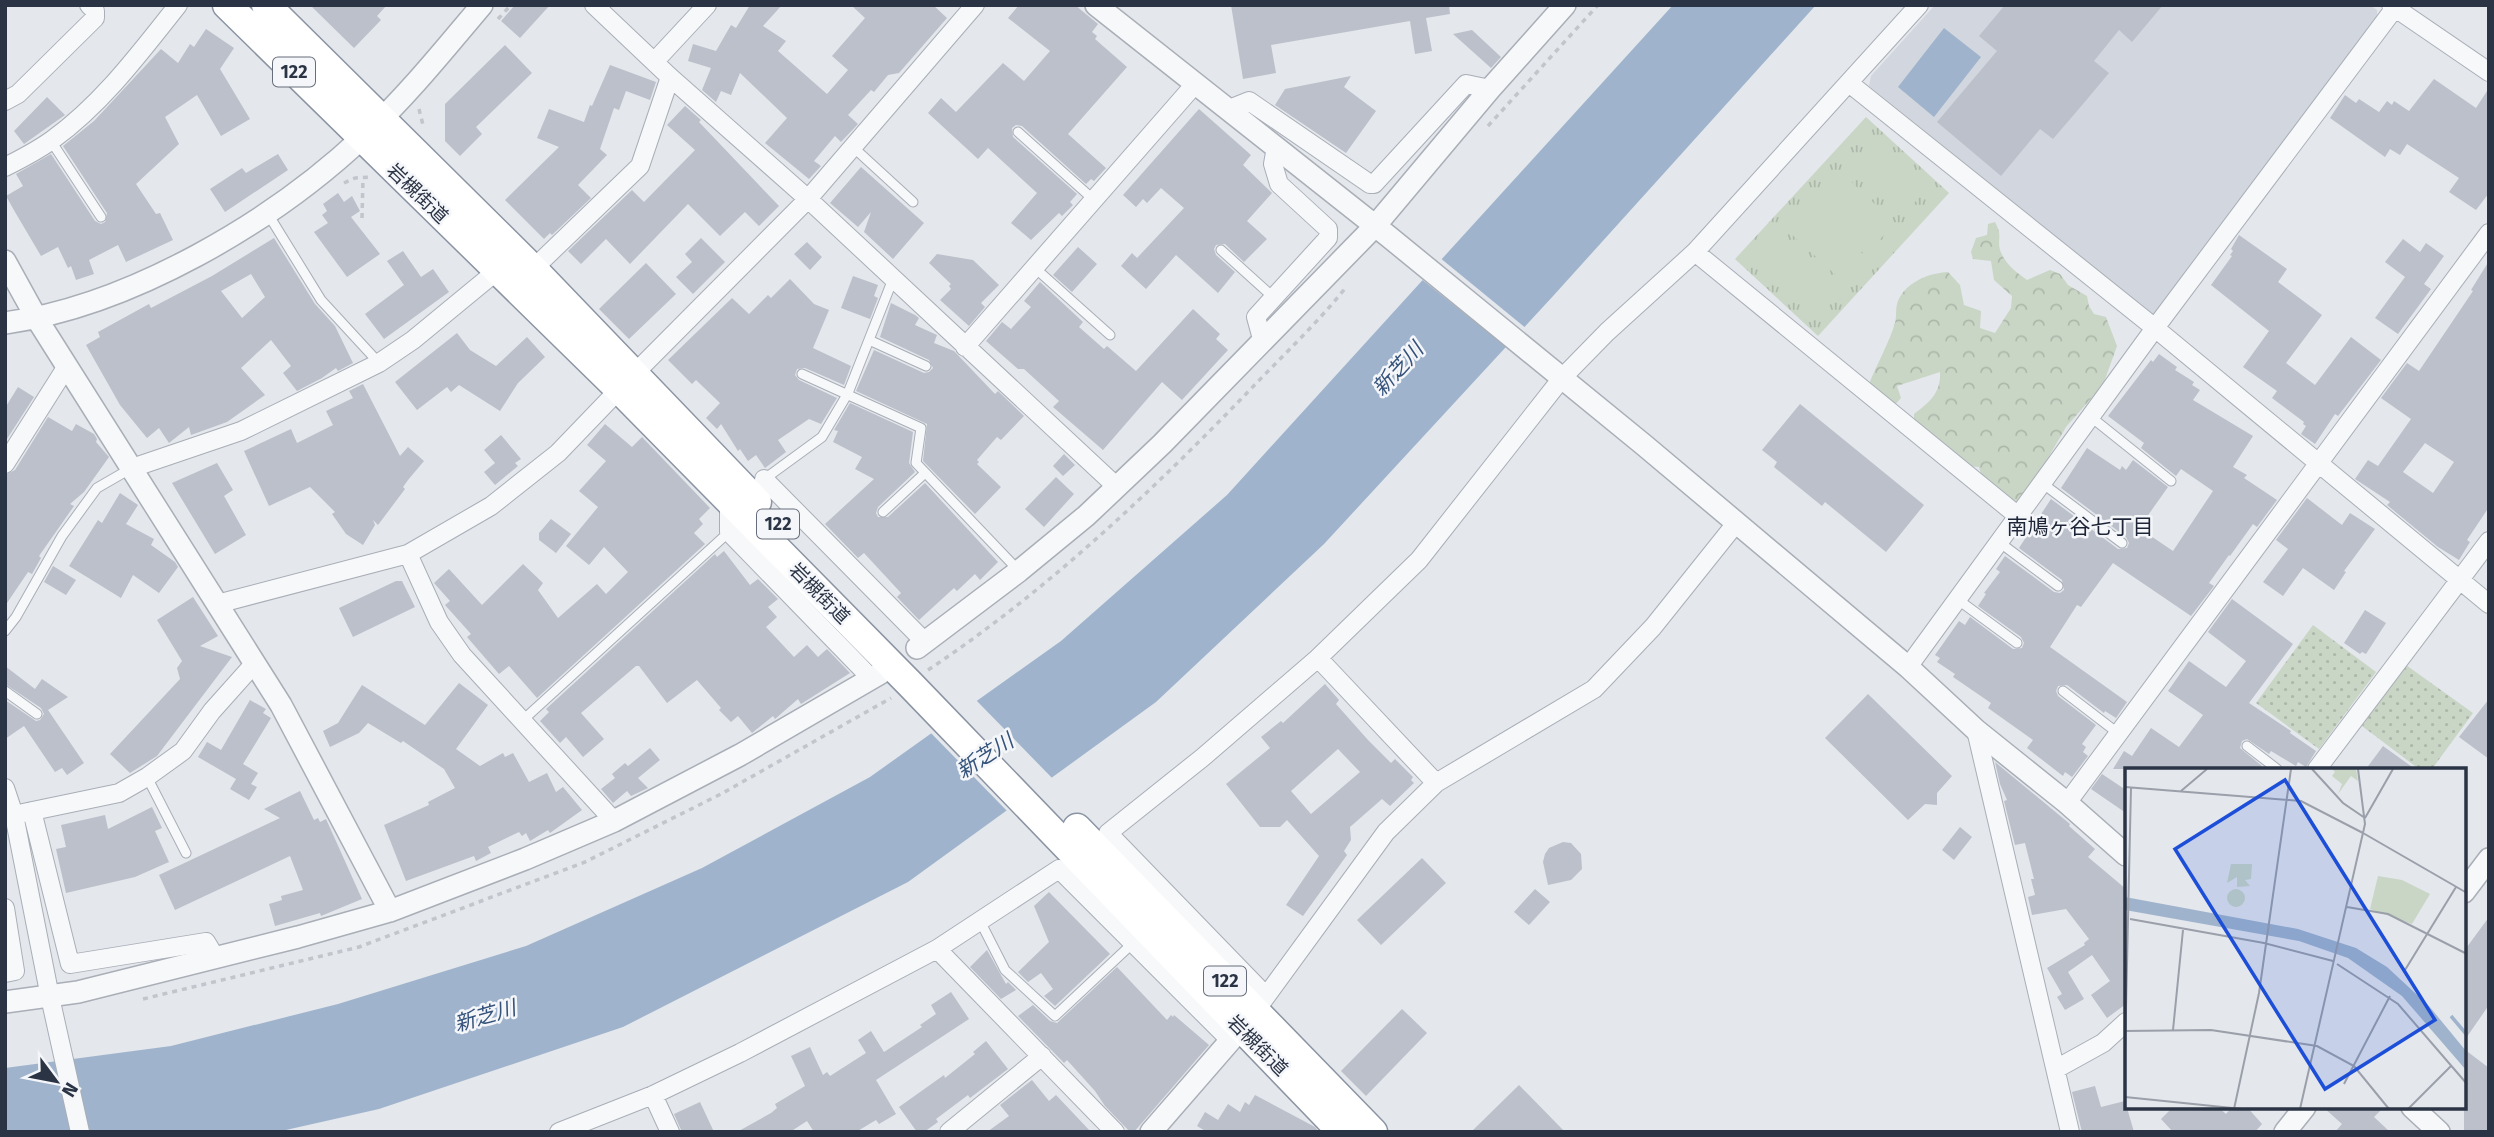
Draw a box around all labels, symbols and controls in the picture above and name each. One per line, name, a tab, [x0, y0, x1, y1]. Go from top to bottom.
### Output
road number: 122	[273, 58, 315, 86]
street label: 岩槻街道	[382, 159, 453, 228]
water label: 新芝川	[1367, 335, 1430, 401]
road number: 122	[757, 510, 799, 538]
district label: 南鳩ヶ谷七丁目	[2007, 514, 2154, 540]
street label: 岩槻街道	[785, 558, 855, 628]
water label: 新芝川	[952, 727, 1020, 784]
inset map	[2125, 768, 2466, 1109]
road number: 122	[1204, 966, 1246, 996]
water label: 新芝川	[451, 994, 521, 1037]
street label: 岩槻街道	[1223, 1010, 1293, 1080]
north arrow	[21, 1046, 91, 1116]
text: N	[57, 1078, 83, 1101]

